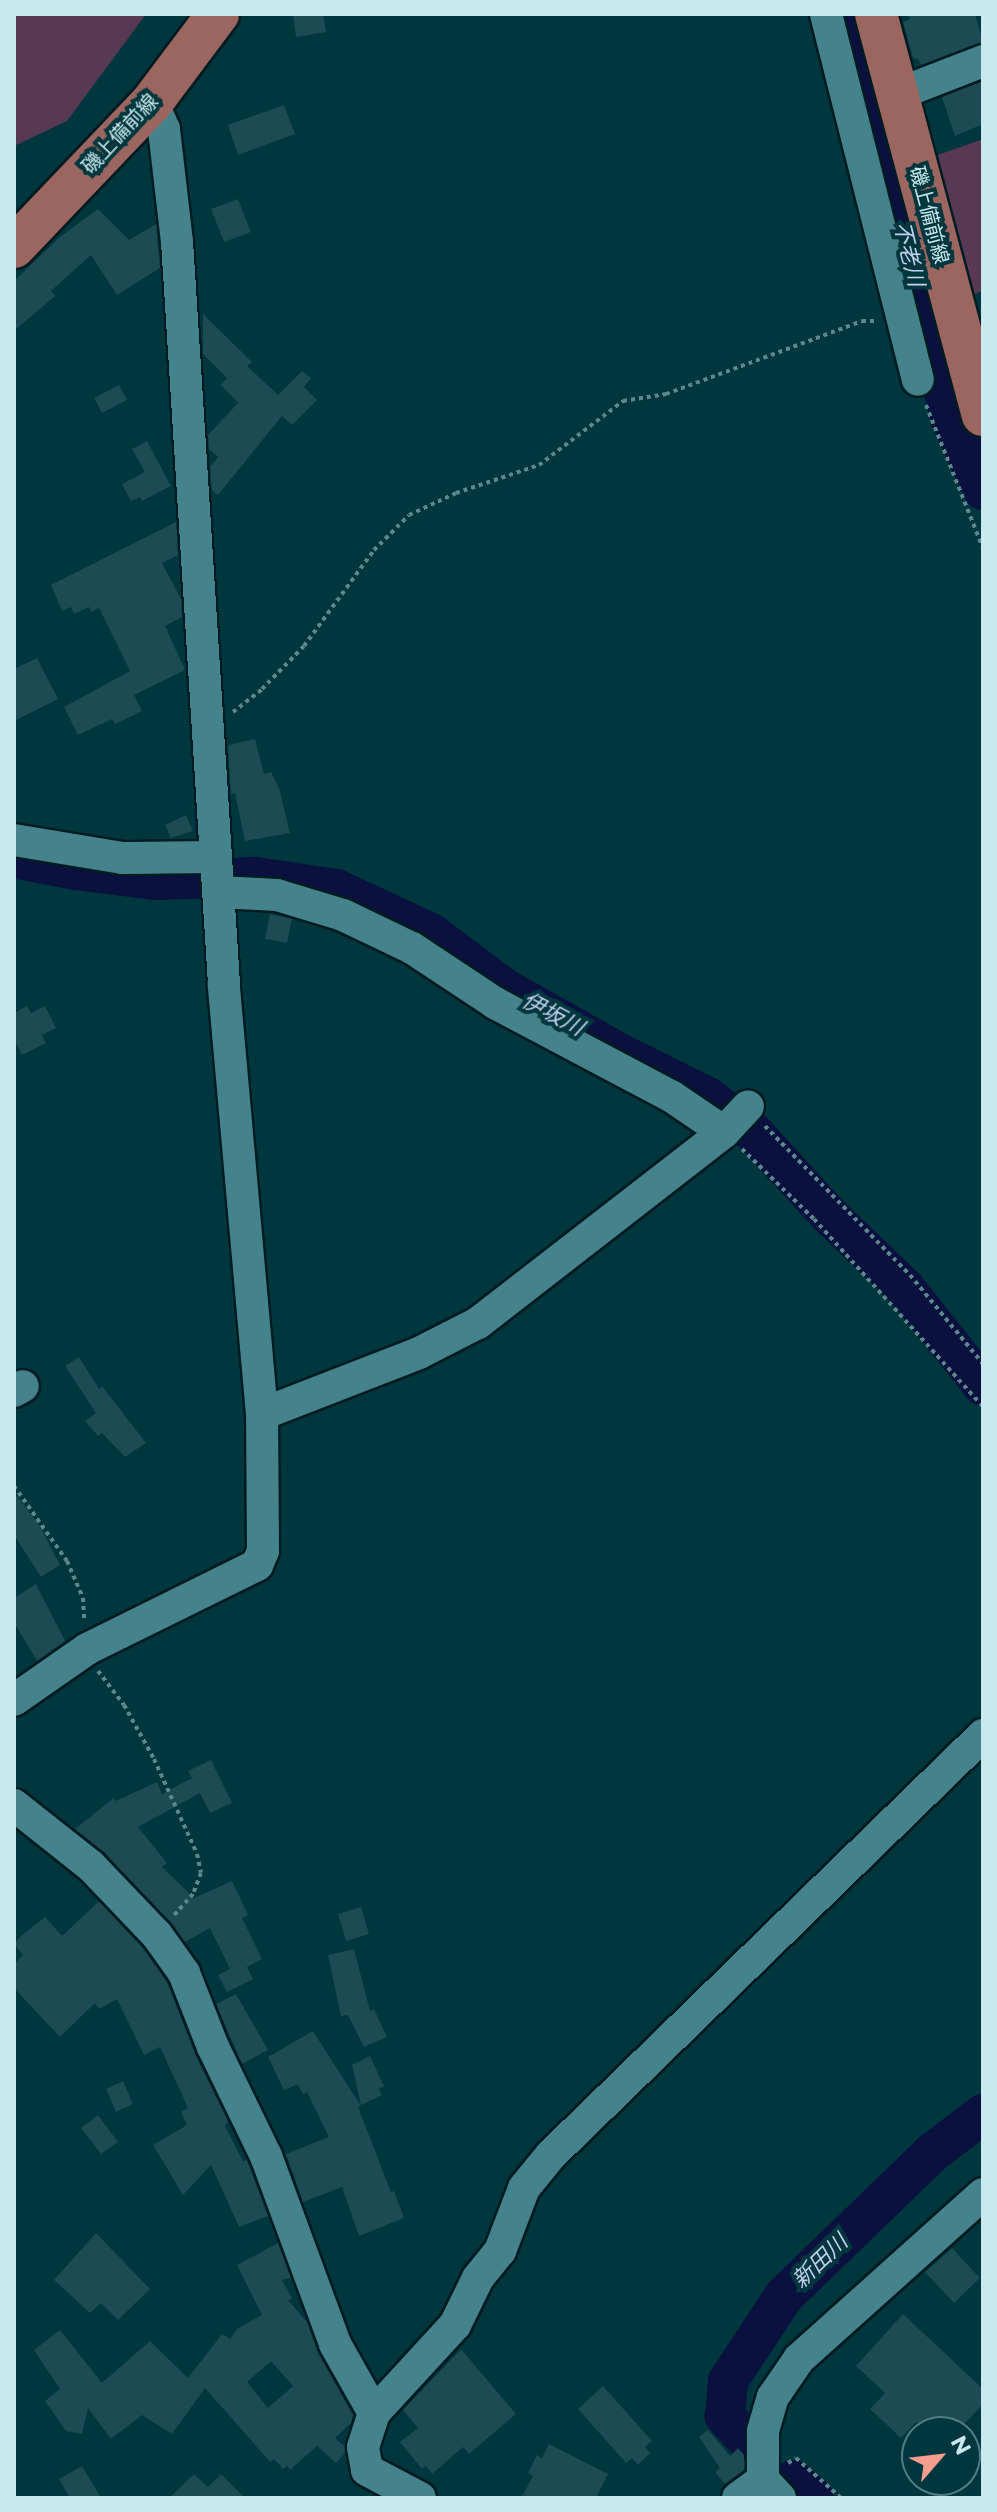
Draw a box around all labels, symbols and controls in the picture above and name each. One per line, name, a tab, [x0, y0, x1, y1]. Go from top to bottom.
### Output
street label: 磯上備前線	[77, 89, 163, 179]
street label: 磯上備前線	[904, 164, 954, 266]
water label: 不老川	[888, 219, 930, 289]
water label: 伊坂川	[518, 987, 588, 1041]
water label: 新田川	[787, 2229, 853, 2293]
north arrow	[901, 2416, 981, 2496]
text: N	[945, 2431, 977, 2460]

